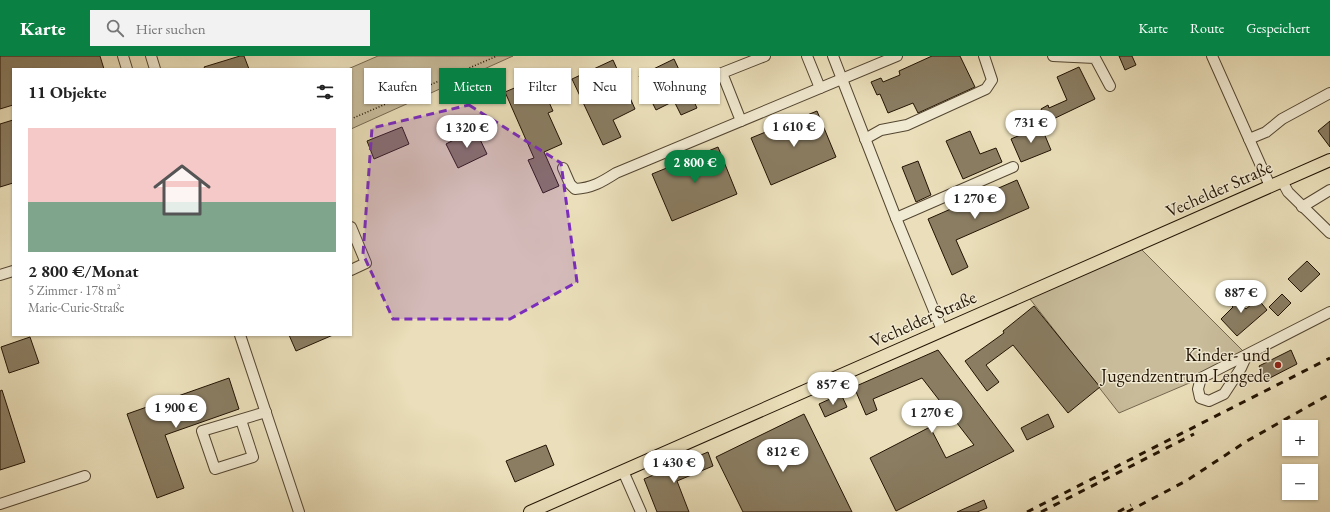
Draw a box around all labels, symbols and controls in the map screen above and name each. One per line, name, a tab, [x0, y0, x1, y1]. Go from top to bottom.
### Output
search box	[90, 10, 370, 46]
text: Karte	[20, 16, 66, 41]
icon: search	[104, 17, 126, 39]
text: Hier suchen	[136, 19, 206, 38]
text: Karte	[1138, 19, 1168, 37]
text: Route	[1190, 19, 1224, 37]
text: Gespeichert	[1246, 19, 1310, 37]
chip: Kaufen	[364, 68, 431, 104]
chip: Mieten	[439, 68, 506, 104]
chip: Filter	[514, 68, 571, 104]
chip: Neu	[579, 68, 631, 104]
chip: Wohnung	[639, 68, 720, 104]
text: 11 Objekte	[28, 81, 107, 103]
icon: filters	[314, 81, 336, 103]
pin: 731 €	[1003, 110, 1059, 144]
pin: 1 610 €	[757, 114, 831, 148]
text: 731 €	[1014, 114, 1048, 131]
pin: 1 320 €	[430, 115, 504, 149]
text: 1 610 €	[772, 118, 816, 135]
text: 1 320 €	[445, 119, 489, 136]
pin: 2 800 €	[658, 150, 732, 184]
icon: home	[146, 154, 218, 226]
text: 2 800 €	[673, 154, 717, 171]
street label: Vechelder Straße	[1162, 155, 1276, 222]
pin: 1 270 €	[938, 186, 1012, 220]
text: 1 270 €	[953, 190, 997, 207]
text: 2 800 €/Monat	[28, 260, 139, 282]
pin: 887 €	[1213, 280, 1269, 314]
text: 5 Zimmer · 178 m²	[28, 282, 121, 299]
text: 887 €	[1224, 284, 1258, 301]
street label: Vechelder Straße	[866, 285, 980, 352]
text: Marie-Curie-Straße	[28, 299, 124, 316]
place label: Kinder- und Jugendzentrum Lengede	[1099, 343, 1271, 387]
marker: Kinder- und Jugendzentrum Lengede	[1273, 360, 1283, 370]
pin: 857 €	[805, 372, 861, 406]
text: 857 €	[816, 376, 850, 393]
pin: 1 900 €	[139, 395, 213, 429]
text: 1 900 €	[154, 399, 198, 416]
pin: 1 270 €	[895, 400, 969, 434]
text: 1 270 €	[910, 404, 954, 421]
map controls	[1282, 420, 1318, 500]
button: +	[1282, 420, 1318, 456]
pin: 812 €	[755, 439, 811, 473]
text: 812 €	[766, 443, 800, 460]
pin: 1 430 €	[637, 450, 711, 484]
text: 1 430 €	[652, 454, 696, 471]
button: −	[1282, 464, 1318, 500]

